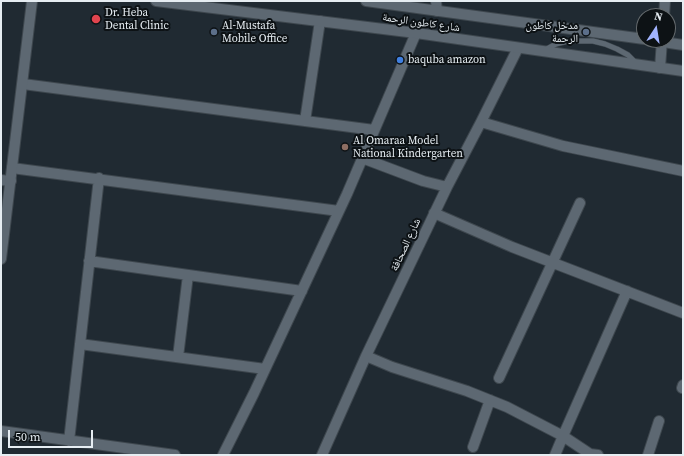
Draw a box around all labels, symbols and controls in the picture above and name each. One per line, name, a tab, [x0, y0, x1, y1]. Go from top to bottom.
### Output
place label: Dr. Heba Dental Clinic	[105, 6, 169, 32]
north arrow	[636, 8, 676, 48]
text: N	[653, 9, 664, 25]
street label: شارع كاطون الرحمة	[381, 11, 461, 35]
marker: Dr. Heba Dental Clinic	[90, 13, 102, 25]
place label: Al-Mustafa Mobile Office	[222, 19, 287, 45]
place label: مدخل كاطون الرحمة	[526, 19, 578, 45]
marker: Al-Mustafa Mobile Office	[209, 27, 219, 37]
marker: مدخل كاطون الرحمة	[581, 27, 591, 37]
place label: baquba amazon	[408, 53, 486, 67]
marker: baquba amazon	[395, 55, 405, 65]
place label: Al Omaraa Model National Kindergarten	[353, 134, 463, 160]
marker: Al Omaraa Model National Kindergarten	[340, 142, 350, 152]
street label: شارع الصحافة	[388, 217, 424, 273]
scale bar	[10, 422, 95, 448]
text: 50 m	[15, 429, 41, 445]

